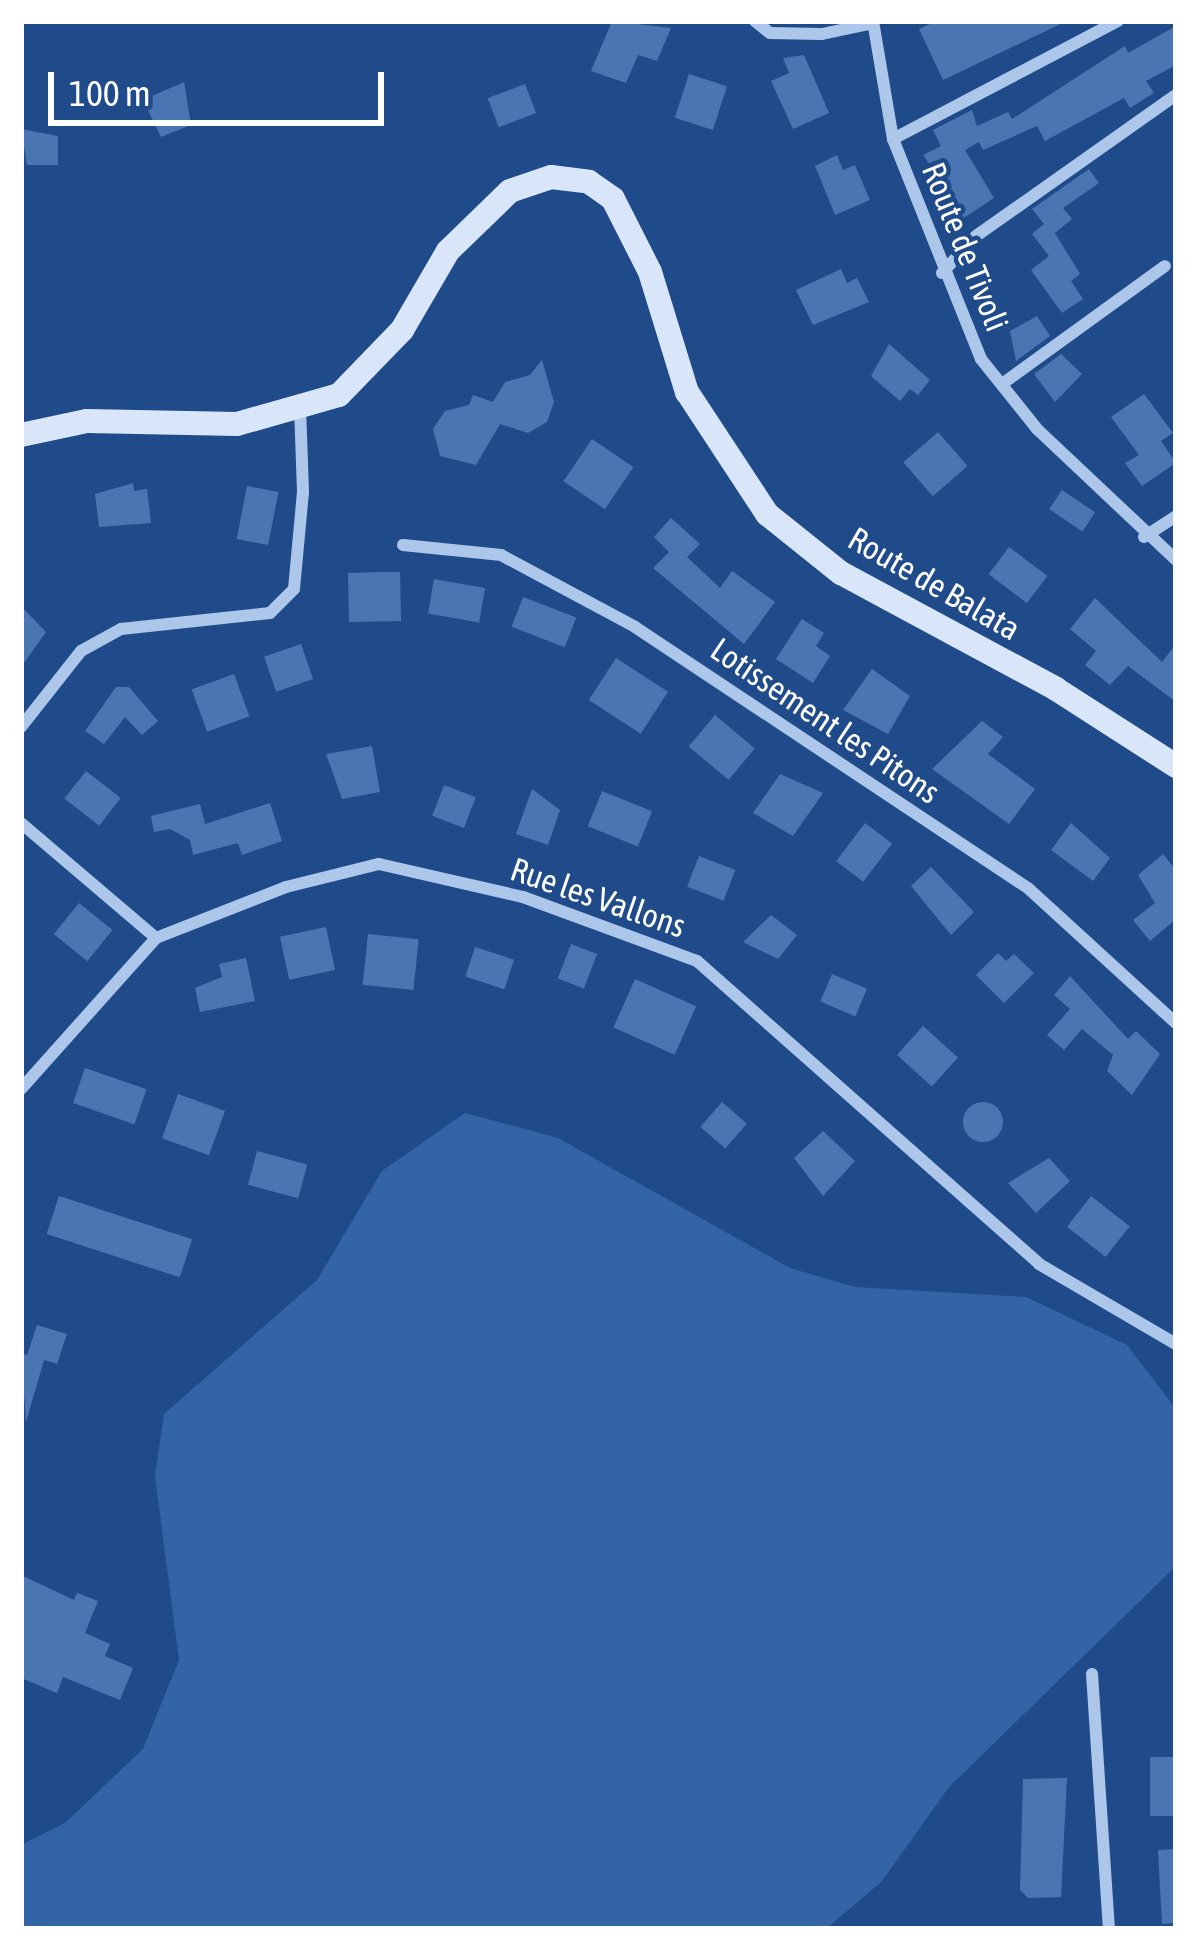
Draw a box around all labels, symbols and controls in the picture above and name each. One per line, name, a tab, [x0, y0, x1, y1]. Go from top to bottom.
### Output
scale bar	[54, 48, 390, 122]
text: 100 m	[69, 72, 151, 114]
street label: Route de Tivoli	[913, 157, 1017, 337]
street label: Route de Balata	[841, 519, 1027, 649]
street label: Lotissement les Pitons	[703, 630, 947, 812]
street label: Rue les Vallons	[505, 850, 691, 946]

